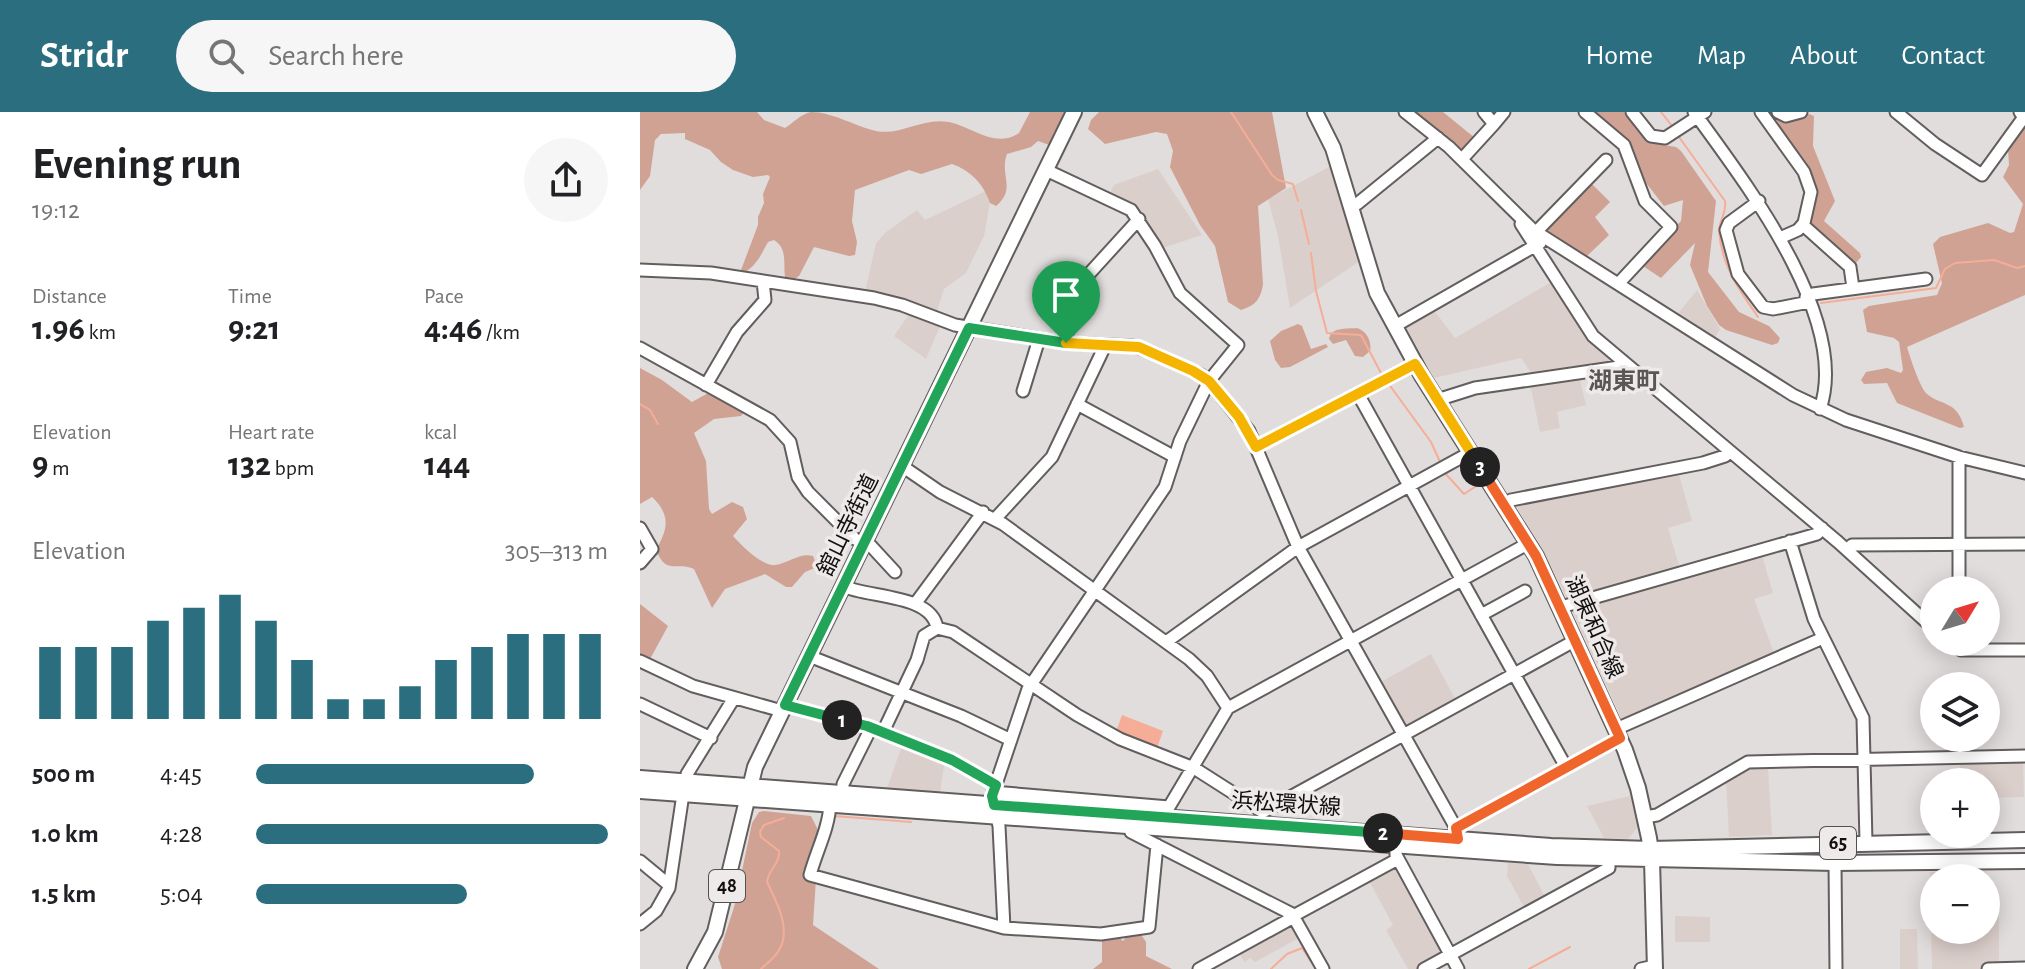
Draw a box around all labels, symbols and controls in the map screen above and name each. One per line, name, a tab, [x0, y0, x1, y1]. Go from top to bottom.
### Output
search box	[176, 20, 736, 92]
icon: search	[204, 34, 248, 78]
text: Stridr	[40, 37, 128, 75]
text: Search here	[268, 41, 404, 71]
text: Home	[1586, 42, 1653, 70]
text: Map	[1697, 42, 1746, 70]
text: About	[1790, 42, 1858, 70]
text: Contact	[1902, 42, 1985, 70]
button: share	[524, 138, 608, 222]
text: Evening run	[32, 143, 241, 187]
text: 19:12	[32, 197, 80, 223]
pin	[1032, 261, 1100, 343]
icon: arrive	[1044, 273, 1088, 317]
text: Distance	[32, 285, 107, 307]
text: Time	[228, 285, 272, 307]
text: Pace	[424, 285, 464, 307]
text: 1.96	[32, 312, 85, 346]
text: 9:21	[228, 312, 280, 346]
text: 4:46	[424, 312, 482, 346]
text: km	[85, 321, 116, 343]
text: /km	[482, 321, 520, 343]
district label: 湖東町	[1588, 368, 1660, 394]
text: Elevation	[32, 421, 112, 443]
text: Heart rate	[228, 421, 314, 443]
text: kcal	[424, 421, 458, 443]
pin: 3	[1460, 447, 1500, 487]
text: 9	[32, 448, 48, 482]
text: 132	[228, 448, 271, 482]
text: 144	[424, 448, 470, 482]
text: 3	[1475, 456, 1485, 478]
text: m	[48, 457, 70, 479]
text: bpm	[271, 457, 314, 479]
street label: 舘山寺街道	[813, 470, 882, 579]
text: Elevation	[32, 538, 126, 564]
text: 305–313 m	[505, 538, 608, 564]
street label: 湖東和合線	[1562, 572, 1627, 682]
north arrow	[1920, 576, 2000, 656]
map controls	[1920, 576, 2000, 944]
button: layers	[1920, 672, 2000, 752]
pin: 1	[822, 700, 862, 740]
text: 1	[838, 709, 846, 731]
text: 500 m	[32, 761, 95, 787]
text: 4:45	[160, 761, 202, 787]
button: +	[1920, 768, 2000, 848]
street label: 浜松環状線	[1230, 788, 1342, 819]
pin: 2	[1363, 813, 1403, 853]
text: 1.0 km	[32, 821, 99, 847]
text: 4:28	[160, 821, 203, 847]
text: 2	[1378, 822, 1388, 844]
road number: 65	[1820, 827, 1856, 859]
button: −	[1920, 864, 2000, 944]
road number: 48	[709, 870, 745, 902]
text: 1.5 km	[32, 881, 96, 907]
text: 5:04	[160, 881, 203, 907]

